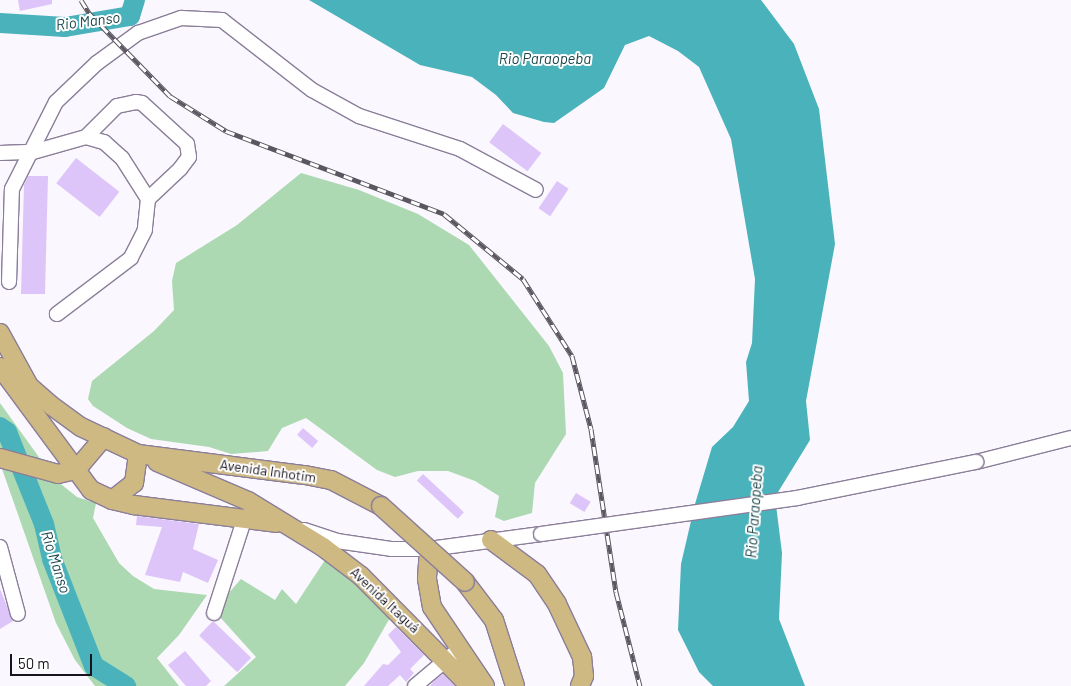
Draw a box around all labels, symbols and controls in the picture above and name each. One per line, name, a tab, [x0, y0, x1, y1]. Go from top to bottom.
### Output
water label: Rio Manso	[55, 8, 121, 34]
water label: Rio Paraopeba	[499, 50, 591, 68]
street label: Avenida Inhotim	[219, 456, 317, 486]
water label: Rio Paraopeba	[742, 465, 766, 559]
water label: Rio Manso	[37, 528, 75, 596]
street label: Avenida Itaguá	[347, 564, 423, 636]
scale bar	[12, 644, 95, 676]
text: 50 m	[18, 654, 50, 672]

